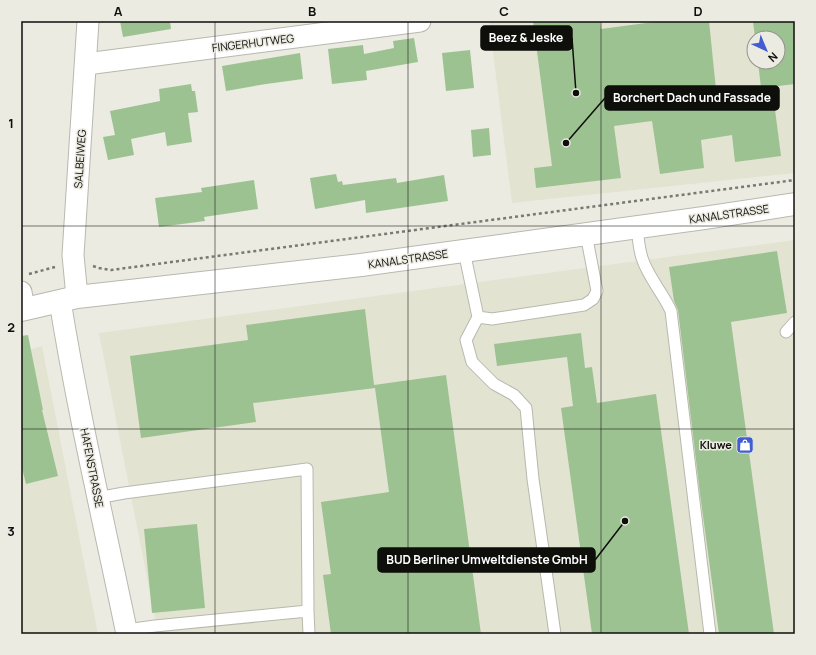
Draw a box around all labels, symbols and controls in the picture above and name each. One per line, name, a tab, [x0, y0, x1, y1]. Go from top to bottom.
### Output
text: A	[114, 2, 123, 20]
text: B	[308, 2, 316, 20]
text: C	[499, 2, 509, 20]
text: D	[693, 2, 703, 20]
callout: Beez & Jeske	[481, 26, 572, 50]
text: Beez & Jeske	[489, 29, 563, 46]
street label: FINGERHUTWEG	[211, 30, 295, 55]
north arrow	[746, 30, 786, 70]
text: N	[765, 49, 781, 66]
callout: Borchert Dach und Fassade	[605, 86, 779, 110]
text: Borchert Dach und Fassade	[613, 89, 771, 106]
text: 1	[8, 114, 14, 132]
street label: SALBEIWEG	[70, 129, 89, 189]
street label: KANALSTRASSE	[688, 200, 770, 227]
street label: KANALSTRASSE	[367, 245, 449, 272]
text: 2	[7, 318, 15, 336]
street label: HAFENSTRASSE	[77, 427, 108, 509]
shop icon: Kluwe	[735, 435, 755, 455]
place label: Kluwe	[700, 437, 732, 452]
text: 3	[7, 522, 15, 540]
callout: BUD Berliner Umweltdienste GmbH	[378, 548, 595, 572]
text: BUD Berliner Umweltdienste GmbH	[386, 551, 588, 568]

